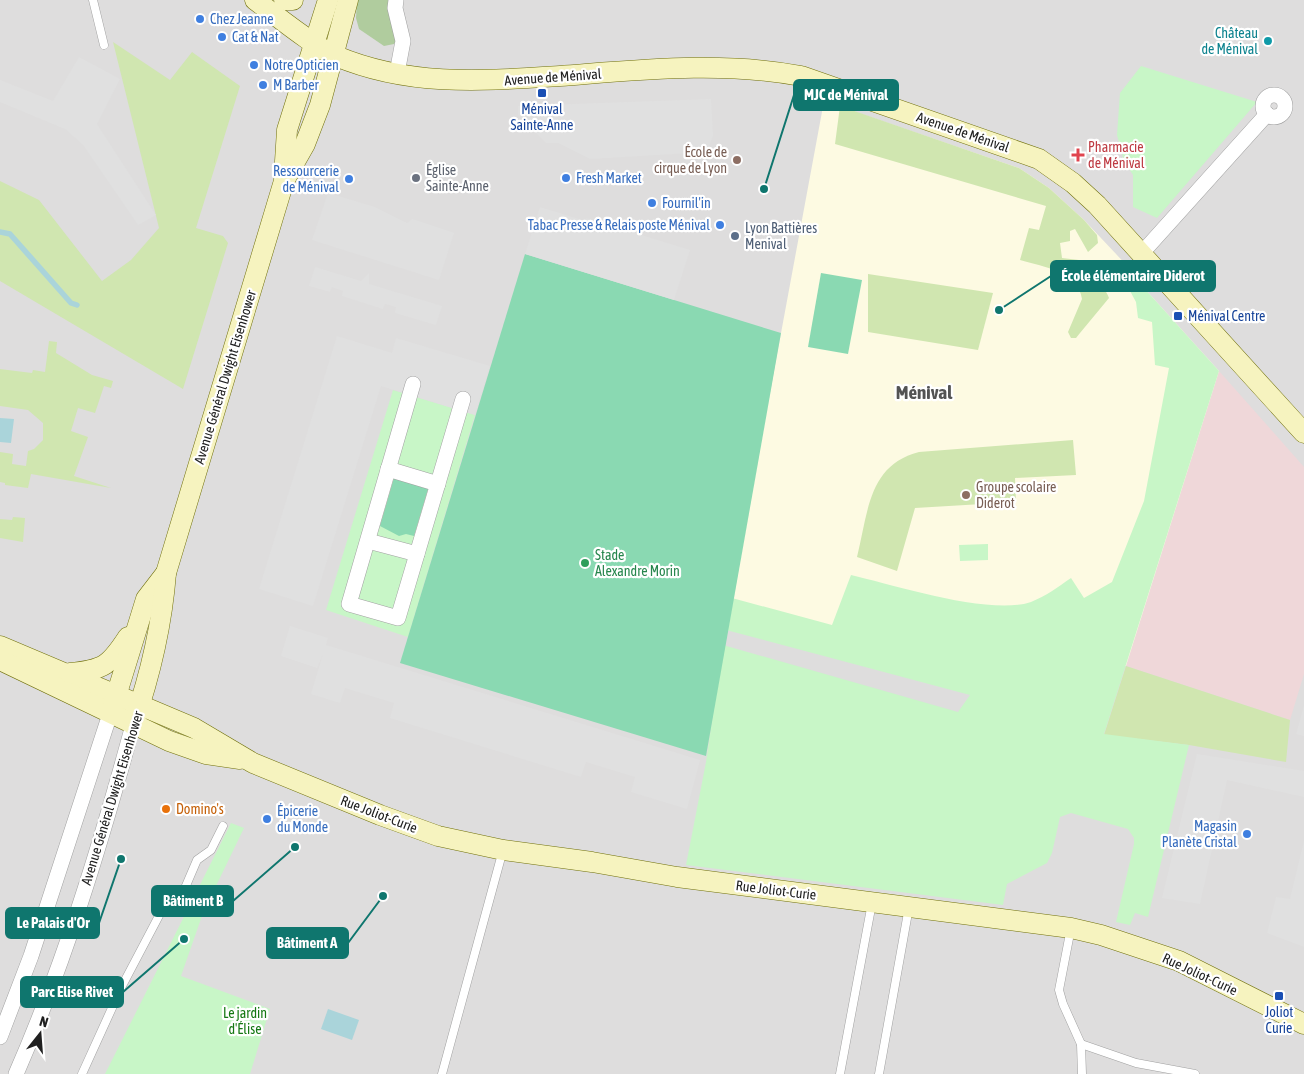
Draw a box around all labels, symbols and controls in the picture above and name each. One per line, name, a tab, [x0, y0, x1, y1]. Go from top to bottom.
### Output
place label: Chez Jeanne	[210, 11, 274, 27]
marker: Chez Jeanne	[194, 13, 206, 25]
place label: Château de Ménival	[1201, 25, 1258, 57]
place label: Cat & Nat	[232, 29, 279, 45]
marker: Cat & Nat	[216, 31, 228, 43]
marker: Château de Ménival	[1262, 35, 1274, 47]
place label: Notre Opticien	[264, 57, 339, 73]
marker: Notre Opticien	[248, 59, 260, 71]
street label: Avenue de Ménival	[504, 66, 602, 88]
place label: M Barber	[273, 77, 320, 93]
marker: M Barber	[257, 79, 269, 91]
callout: MJC de Ménival	[794, 80, 898, 110]
text: MJC de Ménival	[804, 86, 889, 103]
marker: Ménival Sainte-Anne	[536, 87, 548, 99]
place label: Ménival Sainte-Anne	[511, 101, 573, 133]
street label: Avenue de Ménival	[914, 109, 1012, 155]
place label: Pharmacie de Ménival	[1088, 139, 1145, 171]
place label: École de cirque de Lyon	[654, 144, 727, 176]
marker: Pharmacie de Ménival	[1072, 149, 1084, 161]
marker: École de cirque de Lyon	[731, 154, 743, 166]
place label: Église Sainte-Anne	[426, 162, 489, 194]
place label: Ressourcerie de Ménival	[273, 163, 339, 195]
place label: Fresh Market	[576, 170, 642, 186]
marker: Église Sainte-Anne	[410, 172, 422, 184]
marker: Fresh Market	[560, 172, 572, 184]
marker: Ressourcerie de Ménival	[343, 173, 355, 185]
place label: Fournil'in	[662, 195, 711, 211]
marker: Fournil'in	[646, 197, 658, 209]
place label: Tabac Presse & Relais poste Ménival	[528, 217, 710, 233]
marker: Tabac Presse & Relais poste Ménival	[714, 219, 726, 231]
place label: Lyon Battières Menival	[745, 220, 817, 252]
marker: Lyon Battières Menival	[729, 230, 741, 242]
callout: École élémentaire Diderot	[1051, 261, 1215, 291]
text: École élémentaire Diderot	[1061, 267, 1205, 284]
street label: Avenue Général Dwight Eisenhower	[191, 287, 259, 466]
place label: Ménival Centre	[1188, 308, 1265, 324]
marker: Ménival Centre	[1172, 310, 1184, 322]
district label: Ménival	[896, 381, 953, 403]
place label: Groupe scolaire Diderot	[976, 479, 1056, 511]
marker: Groupe scolaire Diderot	[960, 489, 972, 501]
place label: Stade Alexandre Morin	[595, 547, 680, 579]
marker: Stade Alexandre Morin	[579, 557, 591, 569]
street label: Avenue Général Dwight Eisenhower	[78, 708, 146, 887]
street label: Rue Joliot-Curie	[338, 792, 420, 836]
place label: Domino's	[176, 801, 224, 817]
marker: Domino's	[160, 803, 172, 815]
place label: Épicerie du Monde	[277, 803, 328, 835]
marker: Épicerie du Monde	[261, 813, 273, 825]
place label: Magasin Planète Cristal	[1162, 818, 1237, 850]
marker: Magasin Planète Cristal	[1241, 828, 1253, 840]
street label: Rue Joliot-Curie	[735, 877, 817, 903]
callout: Bâtiment B	[152, 886, 233, 916]
text: Bâtiment B	[163, 892, 224, 909]
callout: Le Palais d'Or	[6, 908, 99, 938]
text: Le Palais d'Or	[16, 914, 90, 931]
callout: Bâtiment A	[267, 928, 348, 958]
text: Bâtiment A	[277, 934, 338, 951]
street label: Rue Joliot-Curie	[1160, 950, 1240, 998]
callout: Parc Elise Rivet	[21, 977, 123, 1007]
text: Parc Elise Rivet	[31, 983, 114, 1000]
marker: Joliot Curie	[1273, 990, 1285, 1002]
place label: Joliot Curie	[1265, 1004, 1293, 1036]
park label: Le jardin d'Élise	[223, 1005, 267, 1037]
north arrow	[15, 1009, 65, 1059]
text: N	[38, 1013, 50, 1030]

